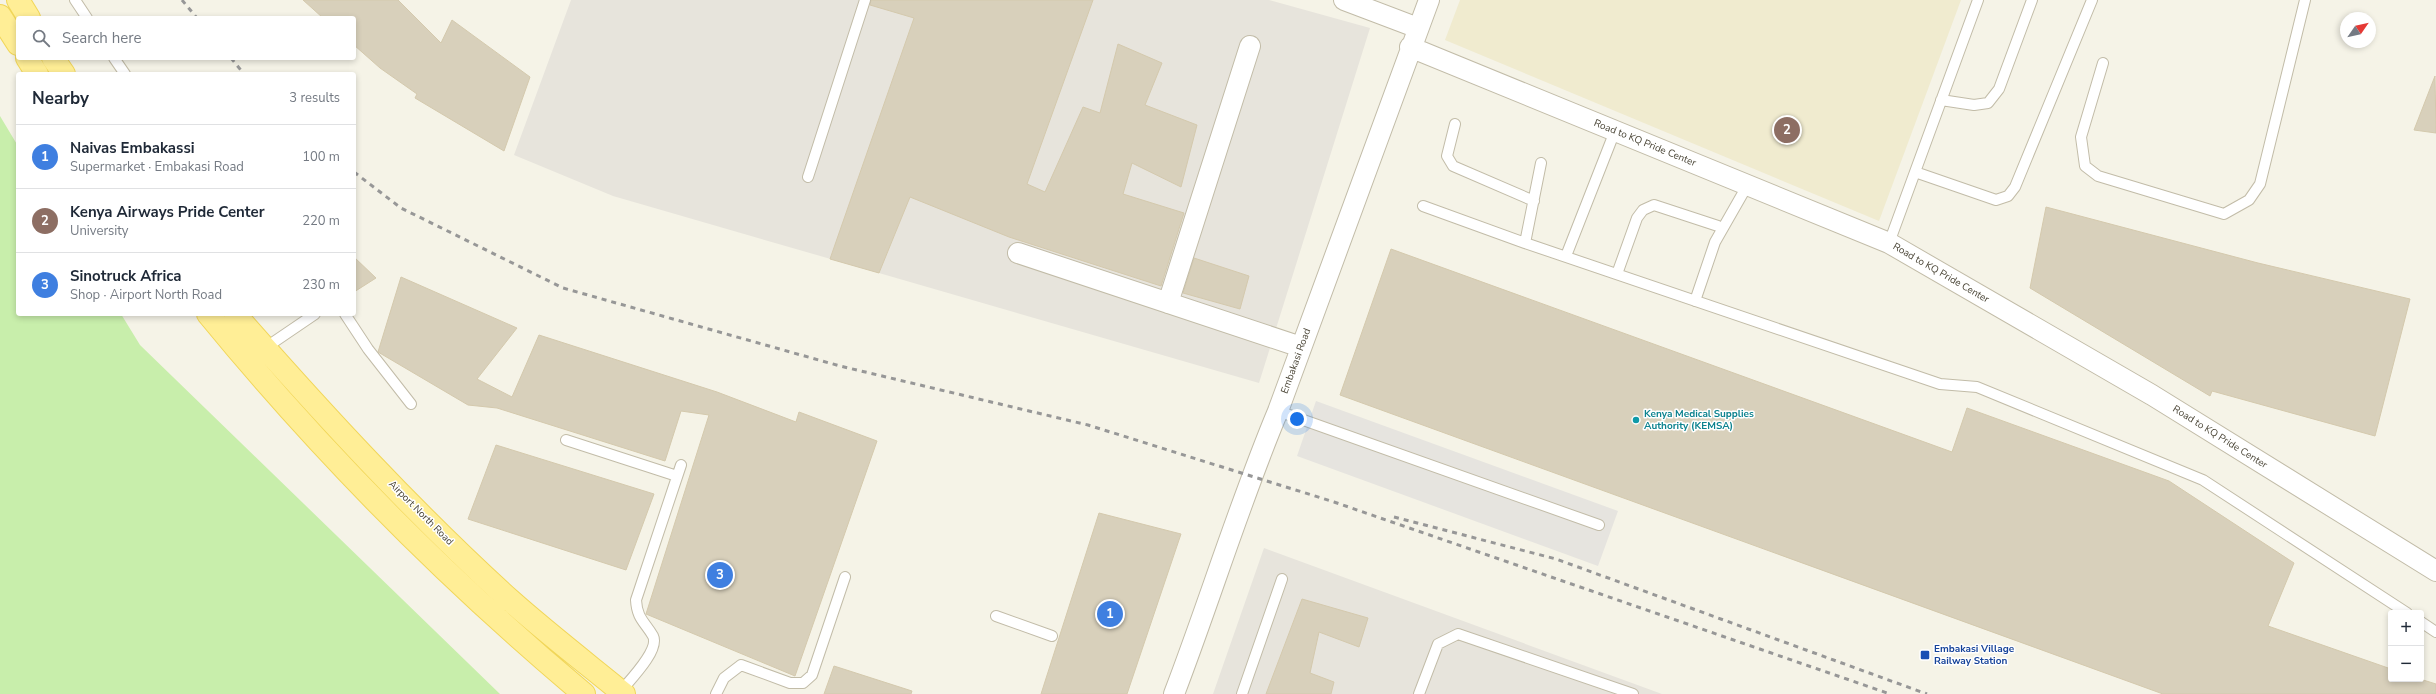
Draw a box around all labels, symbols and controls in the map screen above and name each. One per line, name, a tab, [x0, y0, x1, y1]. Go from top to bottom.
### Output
north arrow	[2340, 12, 2376, 48]
search box	[16, 16, 356, 60]
icon: search	[30, 27, 52, 49]
text: Search here	[62, 28, 142, 48]
text: Nearby	[32, 87, 89, 110]
text: 3 results	[289, 89, 340, 107]
pin: 2	[1774, 115, 1800, 145]
street label: Road to KQ Pride Center	[1592, 116, 1699, 170]
text: Naivas Embakassi	[70, 138, 195, 158]
text: 1	[41, 148, 49, 166]
text: 100 m	[302, 148, 340, 166]
text: Supermarket · Embakasi Road	[70, 158, 244, 176]
text: Kenya Airways Pride Center	[70, 202, 265, 222]
text: 2	[41, 212, 49, 230]
text: 220 m	[302, 212, 340, 230]
text: University	[70, 222, 129, 240]
street label: Road to KQ Pride Center	[1890, 240, 1992, 307]
text: Sinotruck Africa	[70, 266, 182, 286]
text: 3	[41, 276, 49, 294]
text: 230 m	[302, 276, 340, 294]
text: Shop · Airport North Road	[70, 286, 222, 304]
street label: Embakasi Road	[1278, 326, 1314, 396]
street label: Road to KQ Pride Center	[2170, 402, 2270, 472]
place label: Kenya Medical Supplies Authority (KEMSA)	[1644, 407, 1754, 433]
your location	[1287, 409, 1307, 429]
marker: Kenya Medical Supplies Authority (KEMSA)	[1631, 415, 1641, 425]
street label: Airport North Road	[386, 478, 457, 549]
pin: 3	[707, 560, 733, 590]
pin: 1	[1097, 599, 1123, 629]
map controls	[2388, 610, 2424, 682]
button: +	[2388, 610, 2424, 646]
place label: Embakasi Village Railway Station	[1934, 642, 2015, 668]
button: −	[2388, 646, 2424, 682]
marker: Embakasi Village Railway Station	[1919, 649, 1931, 661]

